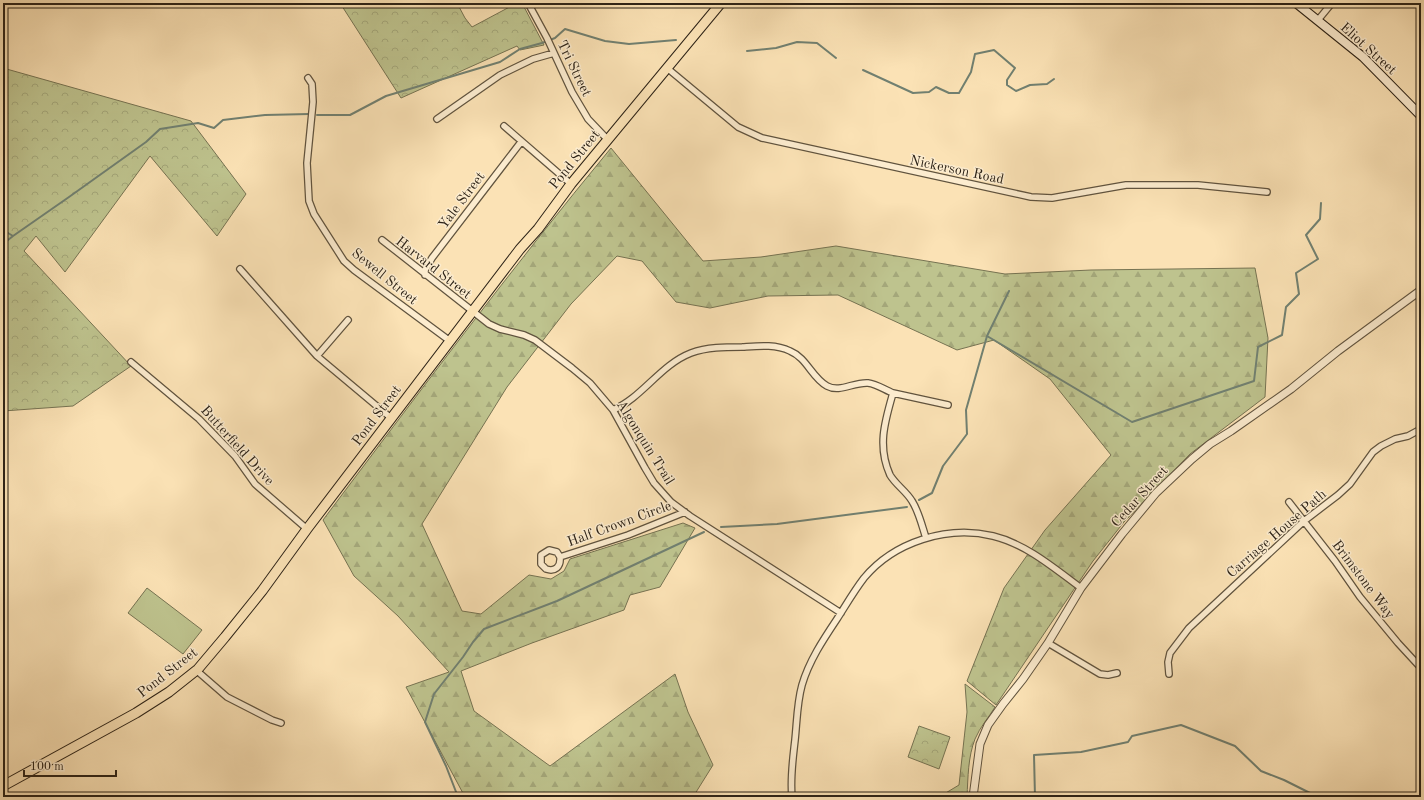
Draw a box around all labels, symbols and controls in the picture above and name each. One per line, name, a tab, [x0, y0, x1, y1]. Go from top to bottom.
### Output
street label: Eliot Street	[1338, 20, 1399, 77]
street label: Tri Street	[555, 38, 594, 99]
street label: Pond Street	[547, 127, 603, 192]
street label: Nickerson Road	[908, 153, 1005, 187]
street label: Yale Street	[436, 169, 488, 232]
street label: Harvard Street	[393, 234, 474, 302]
street label: Sewell Street	[349, 246, 420, 308]
street label: Pond Street	[350, 383, 404, 448]
street label: Algonquin Trail	[614, 398, 677, 487]
street label: Butterfield Drive	[198, 403, 276, 488]
street label: Cedar Street	[1109, 463, 1171, 530]
street label: Carriage House Path	[1224, 487, 1329, 581]
street label: Half Crown Circle	[565, 499, 673, 549]
street label: Brimstone Way	[1329, 538, 1397, 622]
street label: Pond Street	[135, 645, 200, 700]
scale bar	[24, 752, 116, 778]
text: 100 m	[30, 761, 64, 773]

